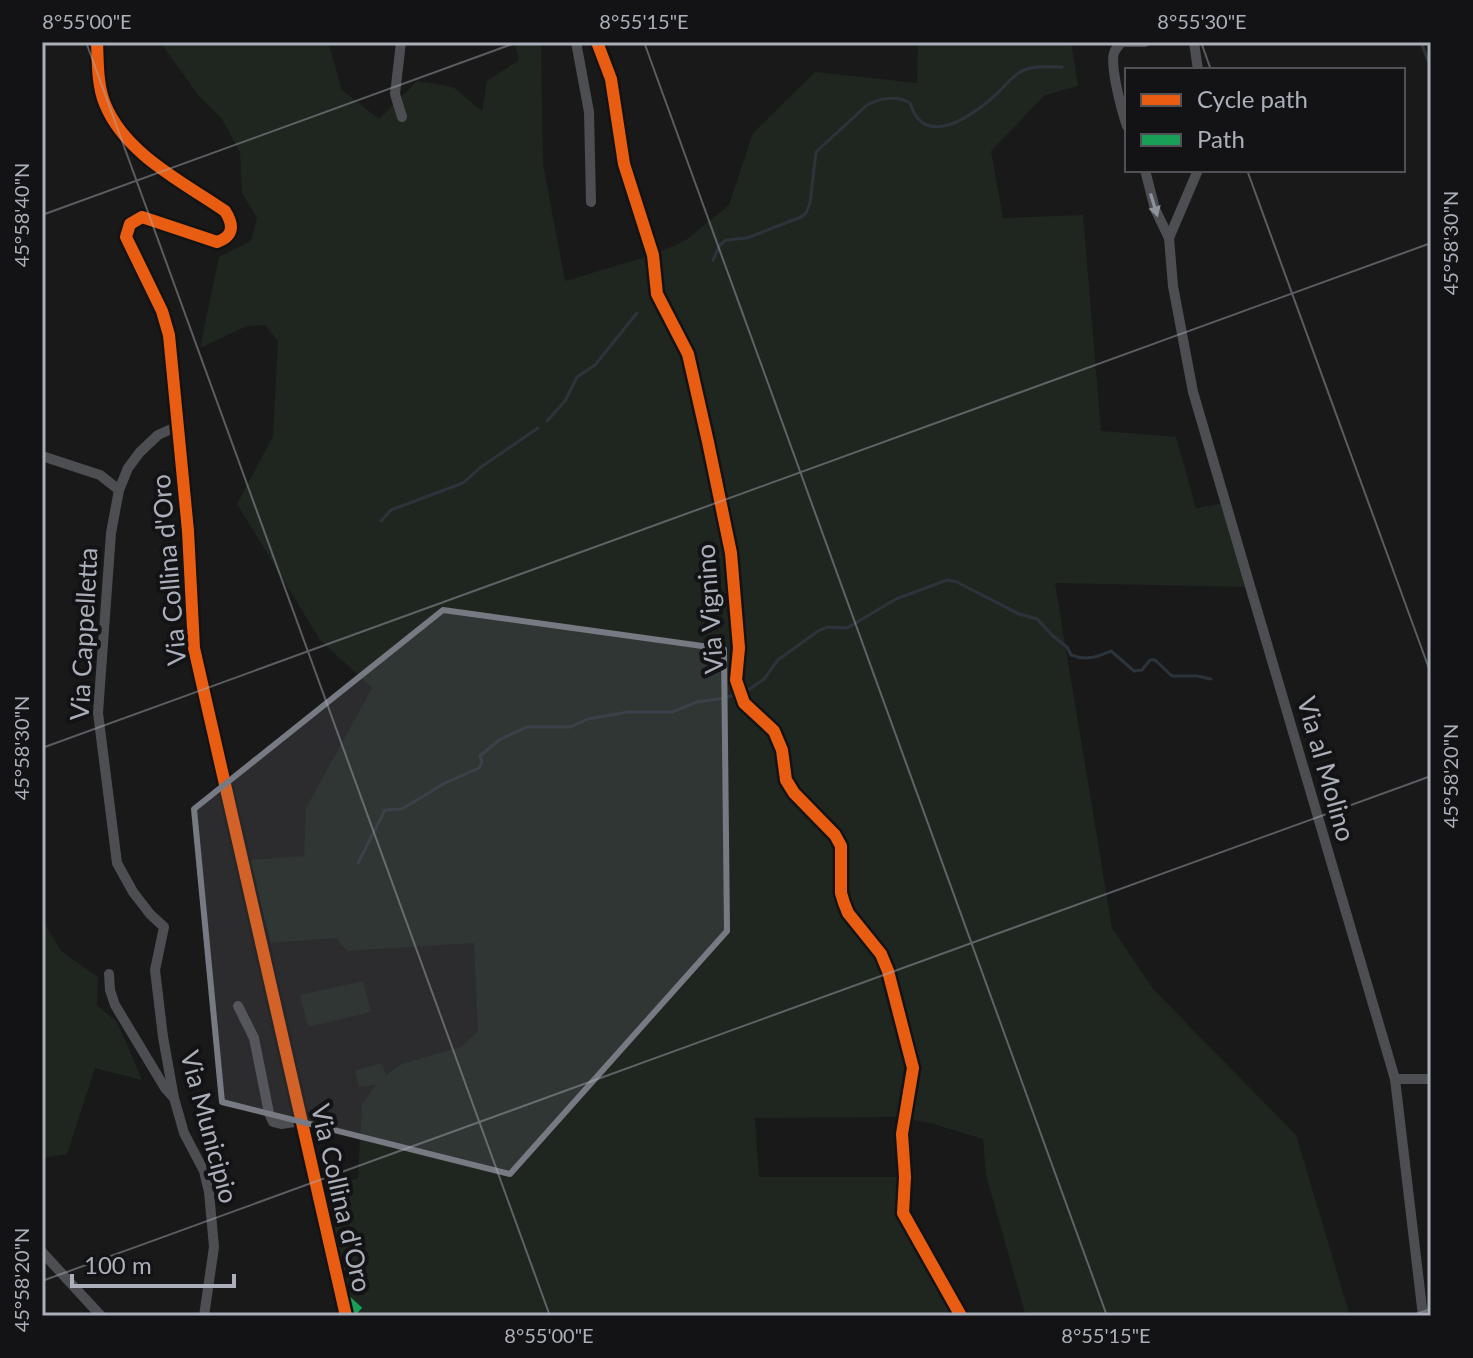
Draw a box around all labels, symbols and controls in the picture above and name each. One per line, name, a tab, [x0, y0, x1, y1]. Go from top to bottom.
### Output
text: 8°55'00"E	[42, 9, 132, 33]
text: 8°55'15"E	[599, 9, 689, 33]
text: 8°55'30"E	[1157, 9, 1247, 33]
legend	[1125, 68, 1405, 172]
text: Cycle path	[1197, 84, 1308, 113]
text: Path	[1197, 124, 1245, 153]
text: 45°58'40"N	[9, 163, 33, 267]
text: 45°58'30"N	[1438, 191, 1462, 295]
one-way arrow	[1148, 193, 1161, 217]
street label: Via Collina d'Oro	[144, 473, 192, 667]
street label: Via Vignino	[689, 543, 729, 675]
street label: Via Cappelletta	[62, 547, 104, 721]
street label: Via al Molino	[1291, 693, 1363, 845]
text: 45°58'30"N	[9, 696, 33, 800]
text: 45°58'20"N	[1438, 724, 1462, 828]
street label: Via Municipio	[174, 1047, 246, 1207]
street label: Via Collina d'Oro	[305, 1101, 379, 1295]
text: 45°58'20"N	[9, 1228, 33, 1332]
scale bar	[72, 1238, 234, 1288]
text: 100 m	[84, 1250, 152, 1279]
text: 8°55'00"E	[504, 1323, 594, 1347]
text: 8°55'15"E	[1061, 1323, 1151, 1347]

